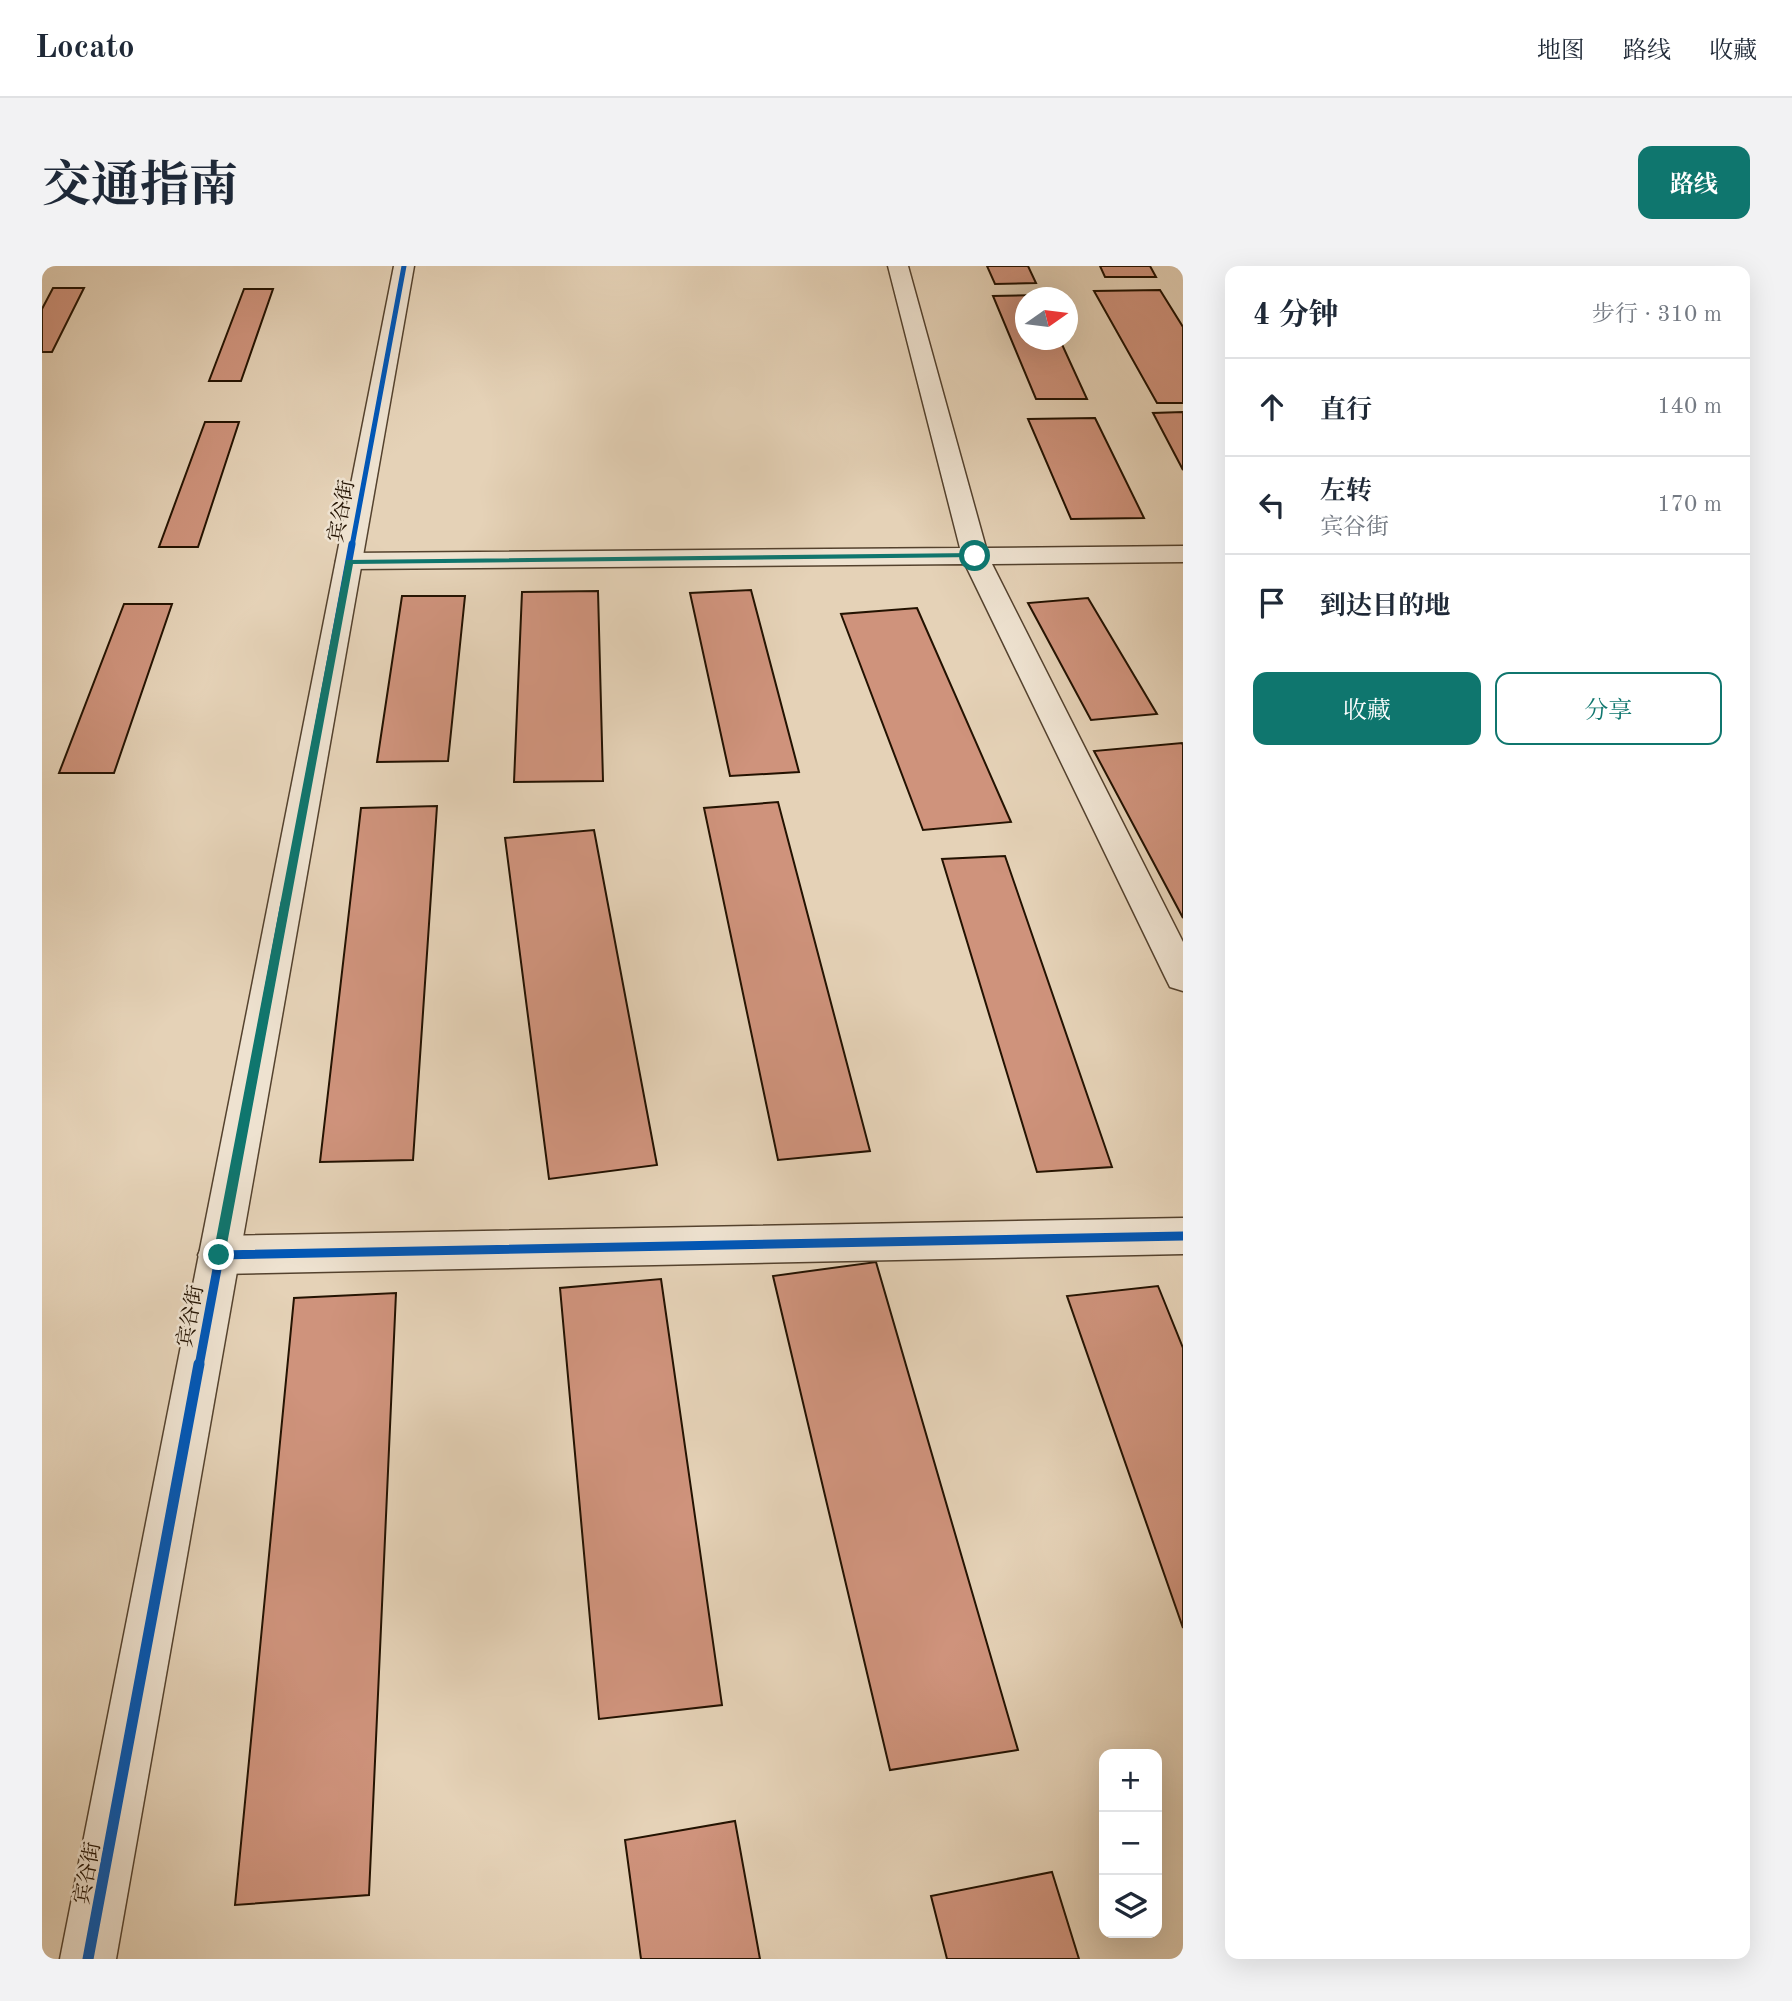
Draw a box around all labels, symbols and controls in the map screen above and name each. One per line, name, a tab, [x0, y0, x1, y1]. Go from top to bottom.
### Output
text: Locato	[35, 32, 135, 65]
text: 地图	[1537, 40, 1585, 64]
text: 路线	[1623, 40, 1671, 64]
text: 收藏	[1709, 40, 1757, 64]
button: 路线	[1638, 146, 1750, 219]
text: 交通指南	[42, 164, 238, 213]
north arrow	[1015, 287, 1078, 350]
text: 4 分钟	[1253, 301, 1339, 331]
text: 步行 · 310 m	[1592, 303, 1722, 326]
icon: ahead	[1253, 388, 1291, 426]
text: 140 m	[1657, 395, 1722, 418]
text: 直行	[1320, 398, 1372, 424]
street label: 宾谷街	[324, 478, 359, 544]
text: 左转	[1320, 479, 1372, 505]
icon: left	[1253, 486, 1291, 524]
text: 170 m	[1657, 493, 1722, 516]
text: 宾谷街	[1320, 516, 1389, 539]
route start	[959, 540, 990, 571]
icon: arrive	[1253, 584, 1291, 622]
text: 到达目的地	[1320, 594, 1450, 620]
button: 收藏	[1253, 672, 1481, 745]
button: 分享	[1495, 672, 1722, 745]
route end	[203, 1239, 234, 1270]
street label: 宾谷街	[173, 1283, 208, 1349]
map controls	[1099, 1749, 1162, 1938]
button: +	[1099, 1749, 1162, 1812]
button: −	[1099, 1812, 1162, 1875]
street label: 宾谷街	[70, 1840, 105, 1906]
button: layers	[1099, 1875, 1162, 1938]

